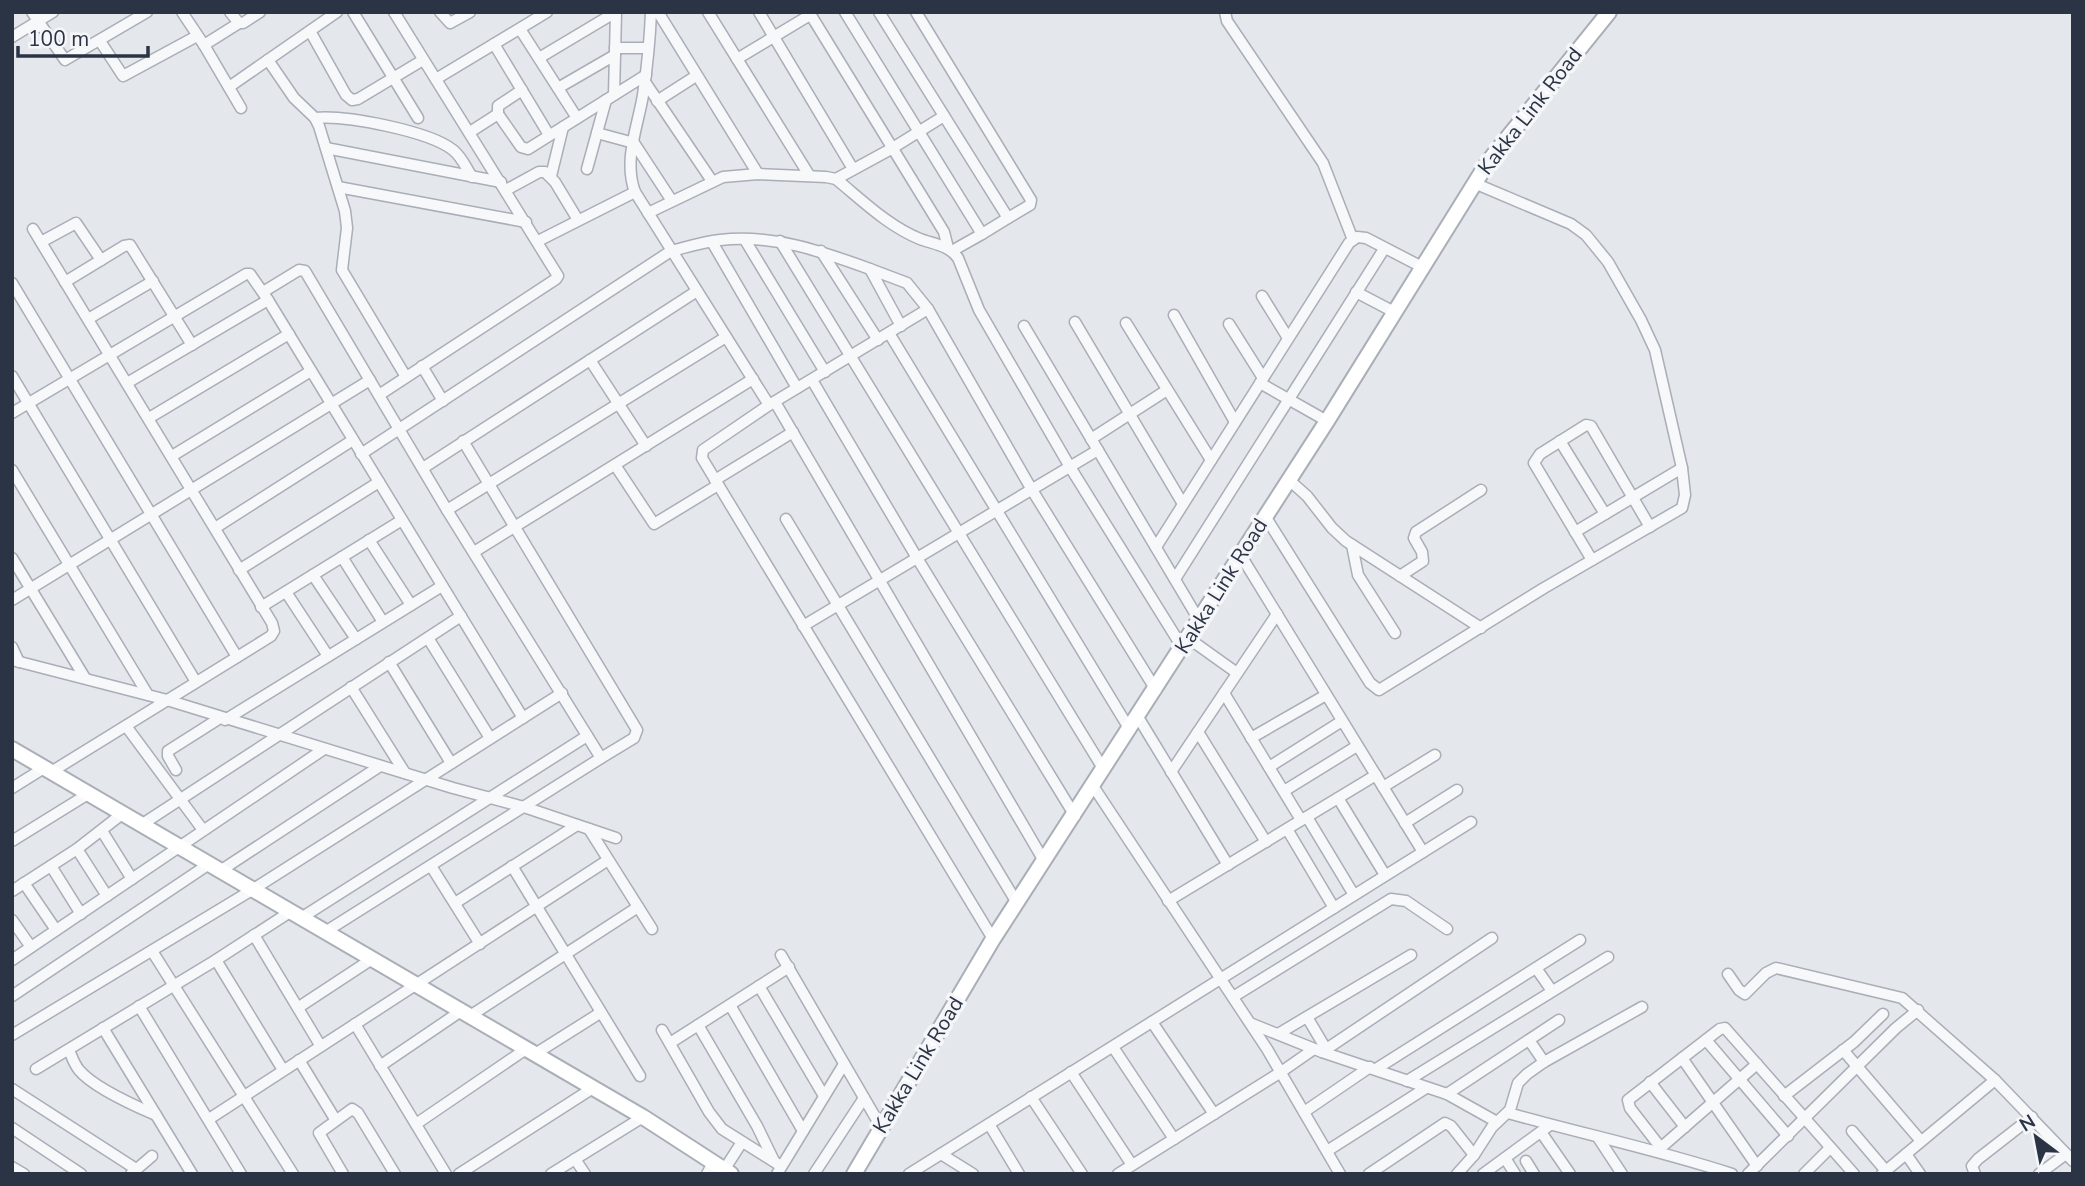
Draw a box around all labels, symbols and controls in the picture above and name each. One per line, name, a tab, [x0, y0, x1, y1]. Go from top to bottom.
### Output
scale bar	[18, 14, 147, 58]
text: 100 m	[28, 25, 89, 53]
street label: Kakka Link Road	[1471, 41, 1589, 181]
street label: Kakka Link Road	[1168, 513, 1274, 659]
street label: Kakka Link Road	[866, 992, 970, 1138]
north arrow	[2001, 1102, 2071, 1172]
text: N	[2015, 1109, 2040, 1138]

